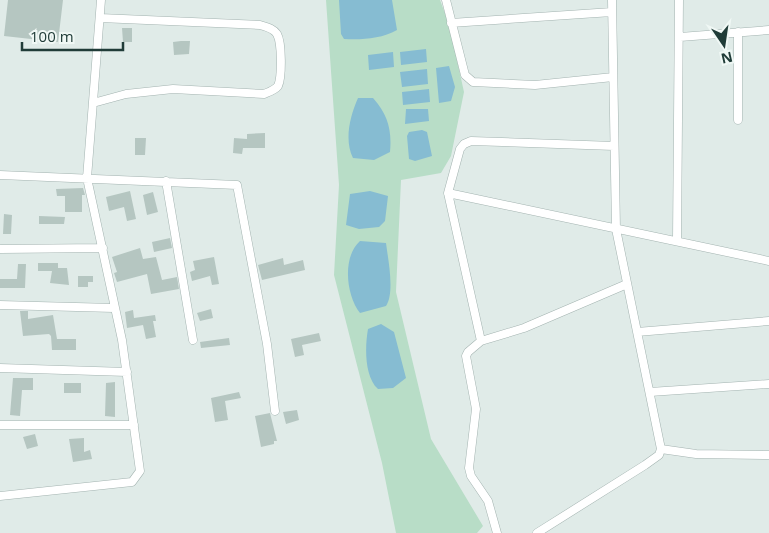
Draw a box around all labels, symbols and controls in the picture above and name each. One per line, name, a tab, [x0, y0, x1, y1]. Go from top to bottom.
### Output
scale bar	[22, 20, 124, 52]
north arrow	[699, 20, 749, 70]
text: 100 m	[30, 26, 74, 46]
text: N	[719, 48, 735, 69]

